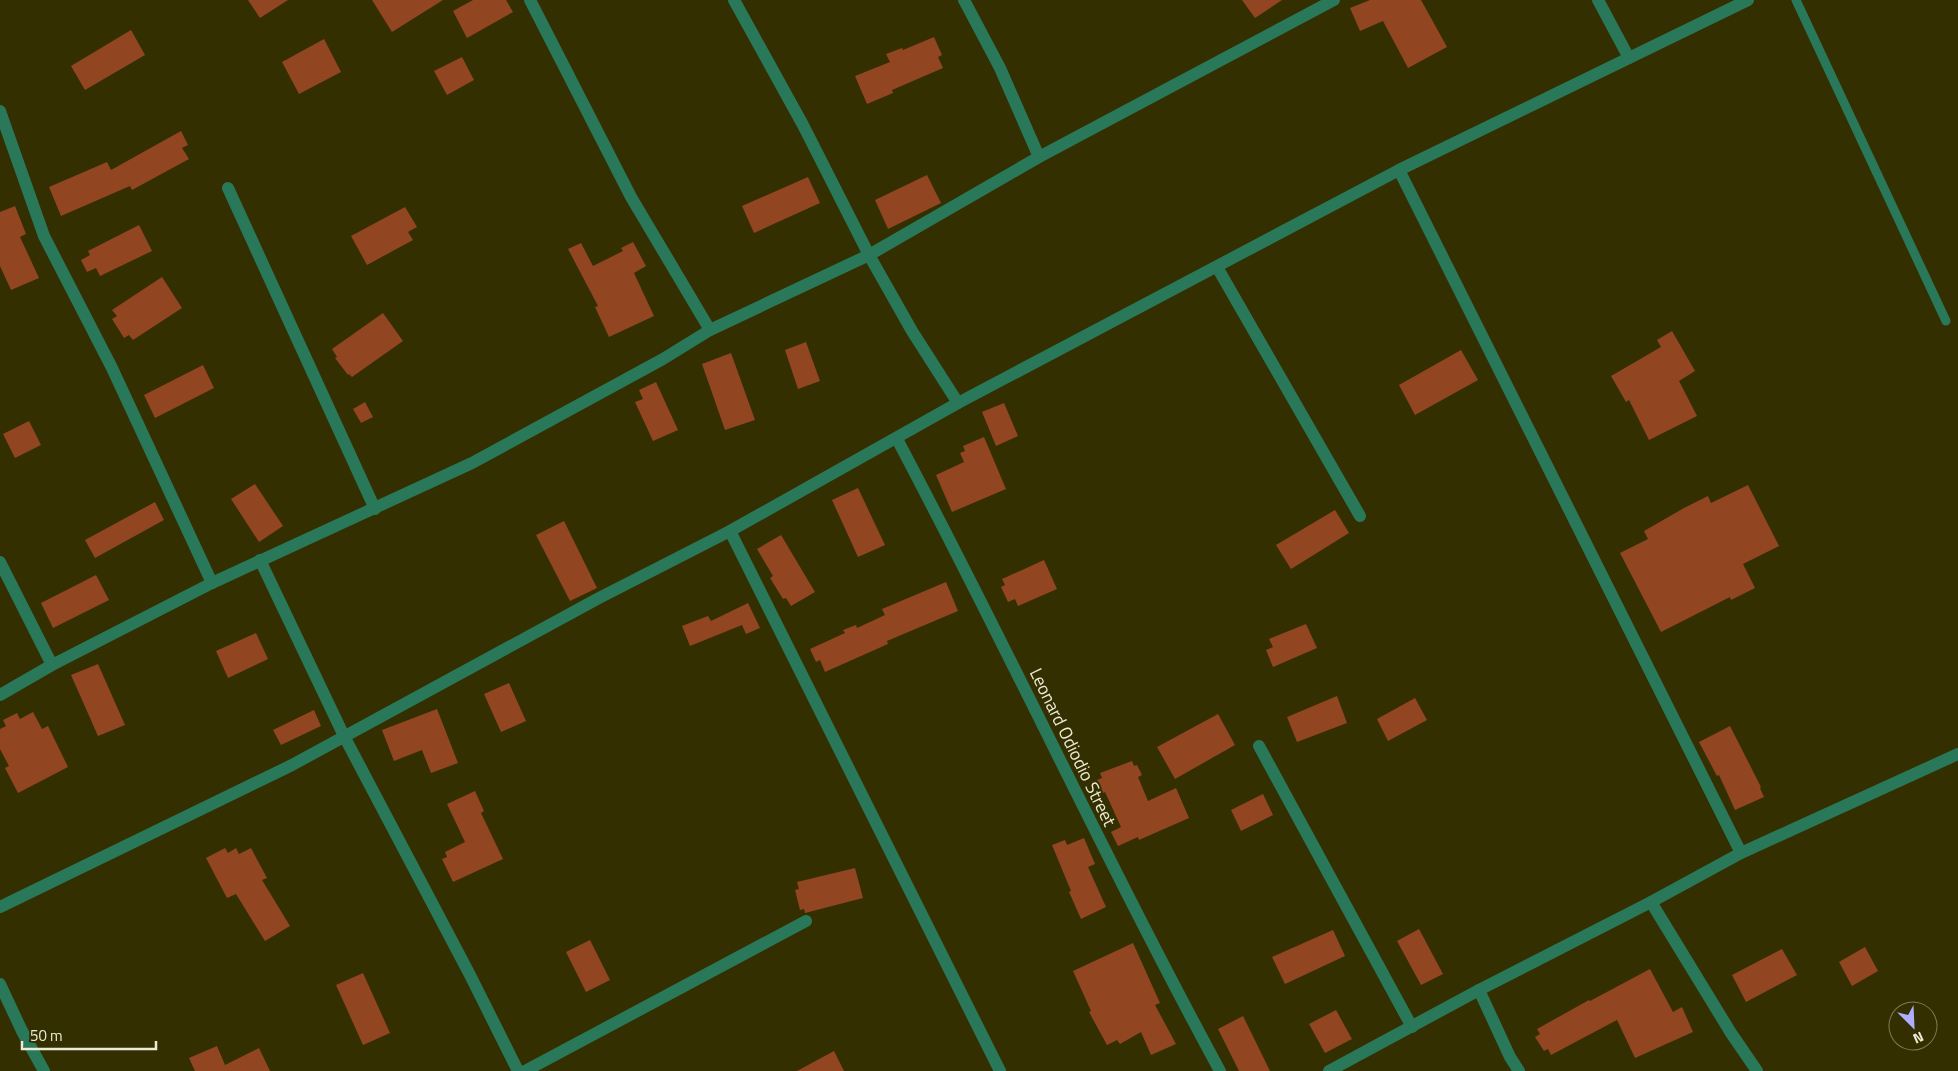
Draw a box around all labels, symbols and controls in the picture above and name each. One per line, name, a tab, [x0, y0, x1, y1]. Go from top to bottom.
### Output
street label: Leonard Odiodio Street	[1023, 663, 1123, 831]
north arrow	[1888, 1001, 1938, 1051]
scale bar	[22, 1018, 156, 1050]
text: 50 m	[30, 1024, 63, 1047]
text: N	[1910, 1027, 1927, 1050]

